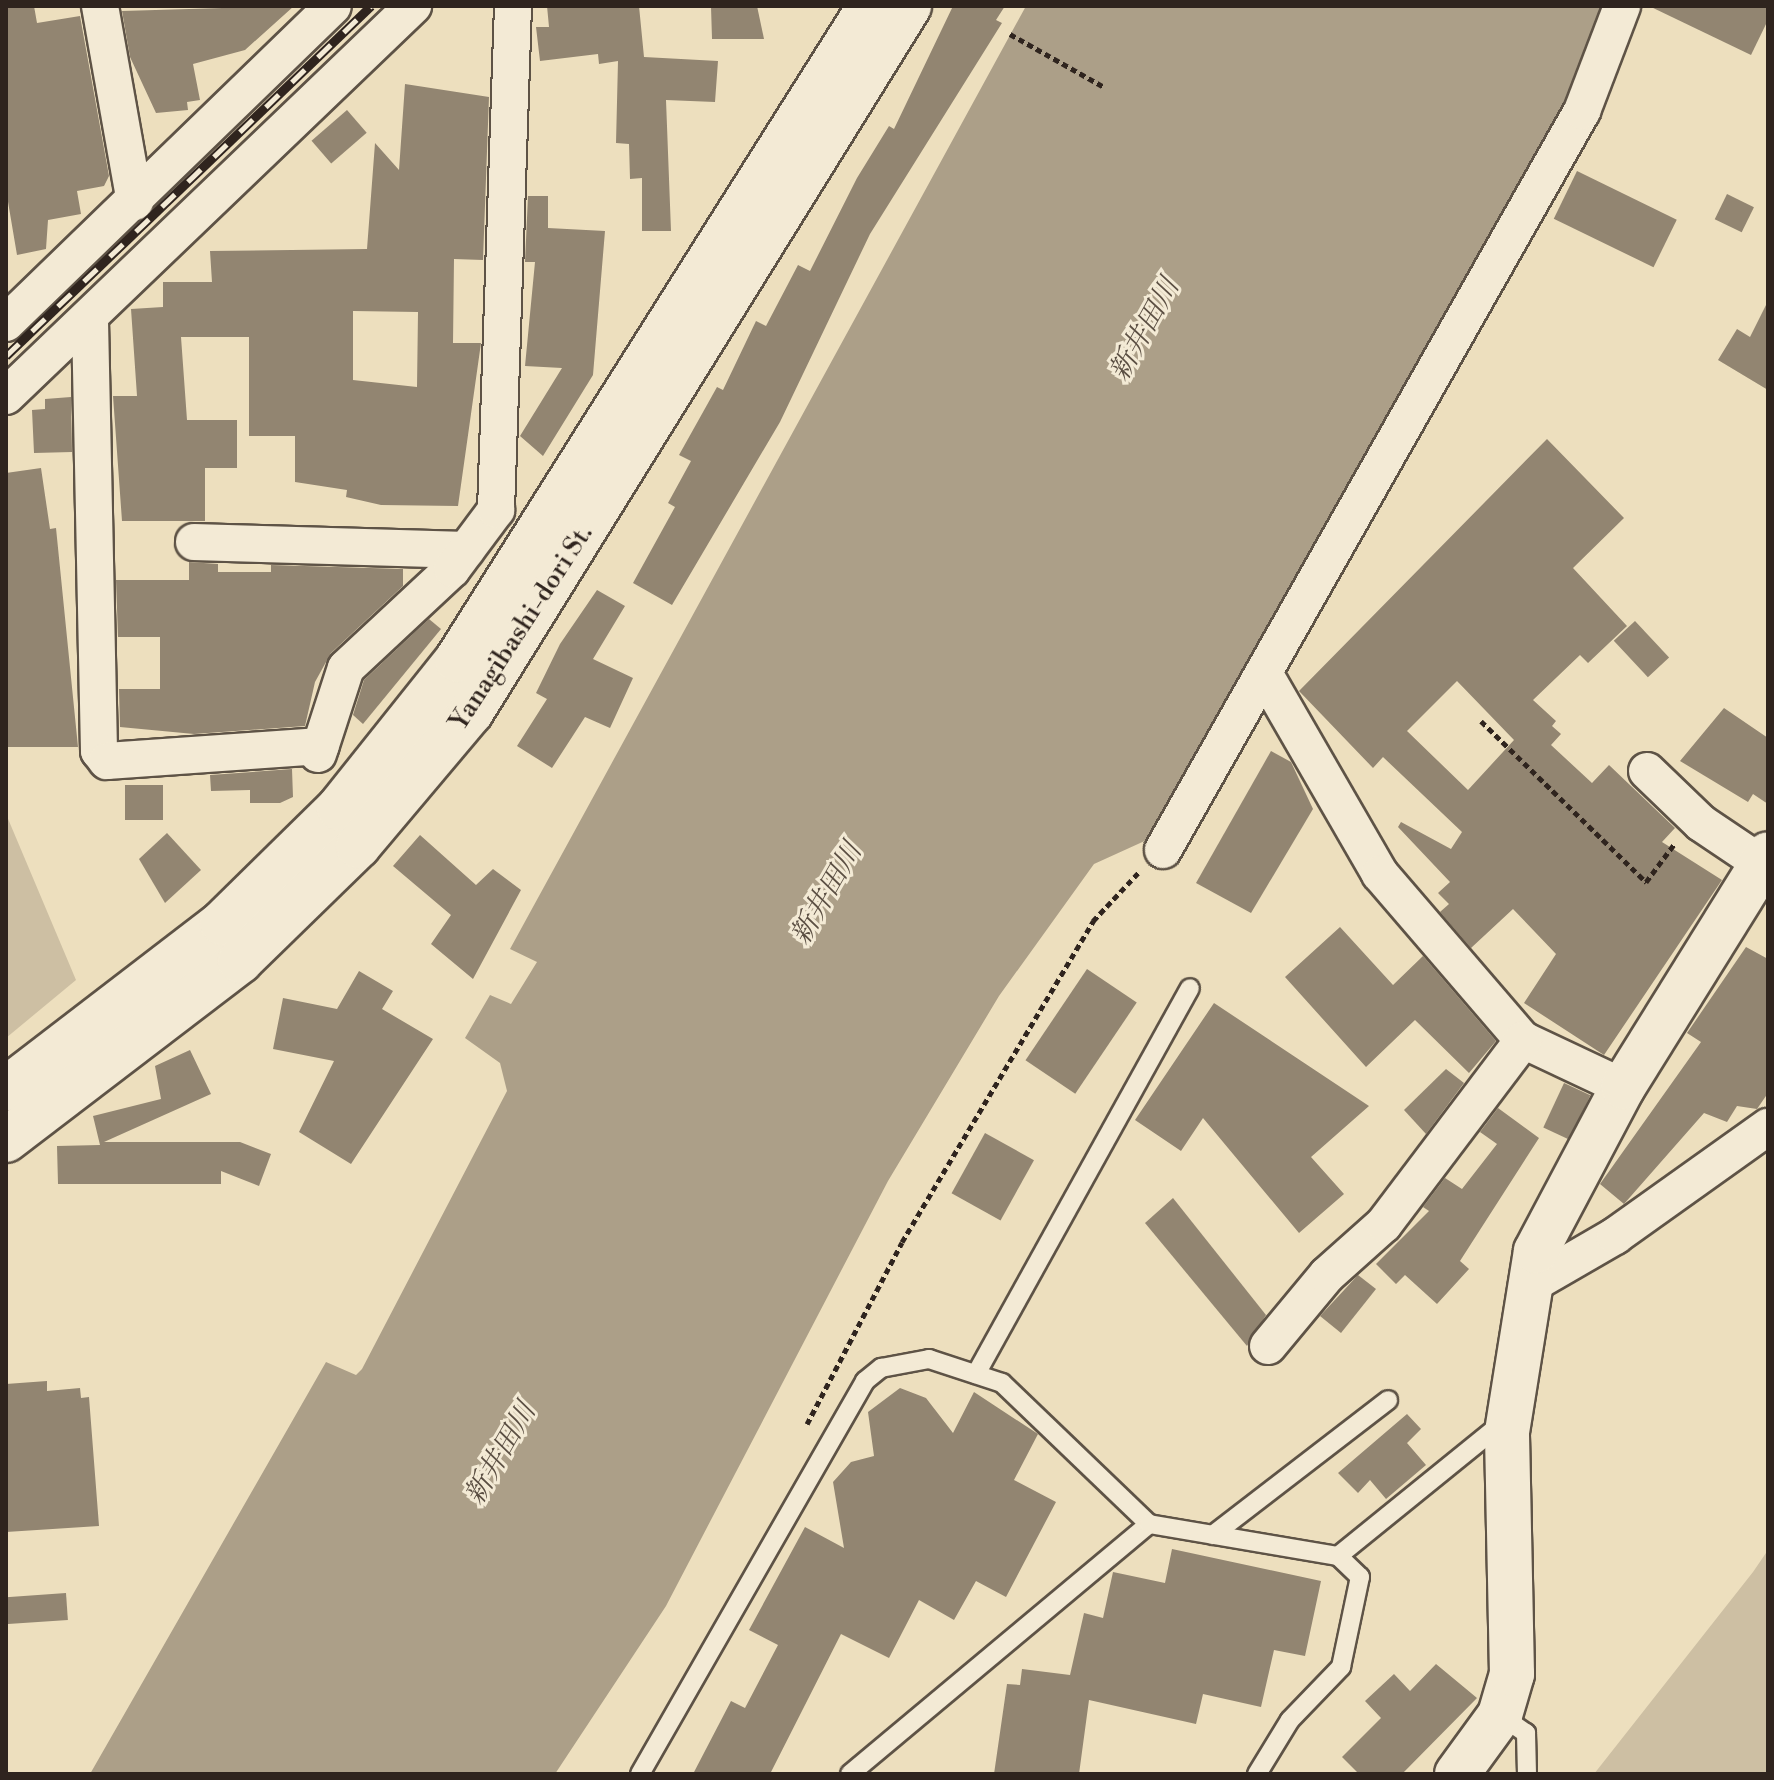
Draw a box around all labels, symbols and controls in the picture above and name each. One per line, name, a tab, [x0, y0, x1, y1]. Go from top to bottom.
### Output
water label: 新井田川	[1103, 273, 1187, 387]
street label: Yanagibashi-dori St.	[444, 520, 600, 736]
water label: 新井田川	[784, 837, 870, 951]
water label: 新井田川	[458, 1397, 544, 1511]

